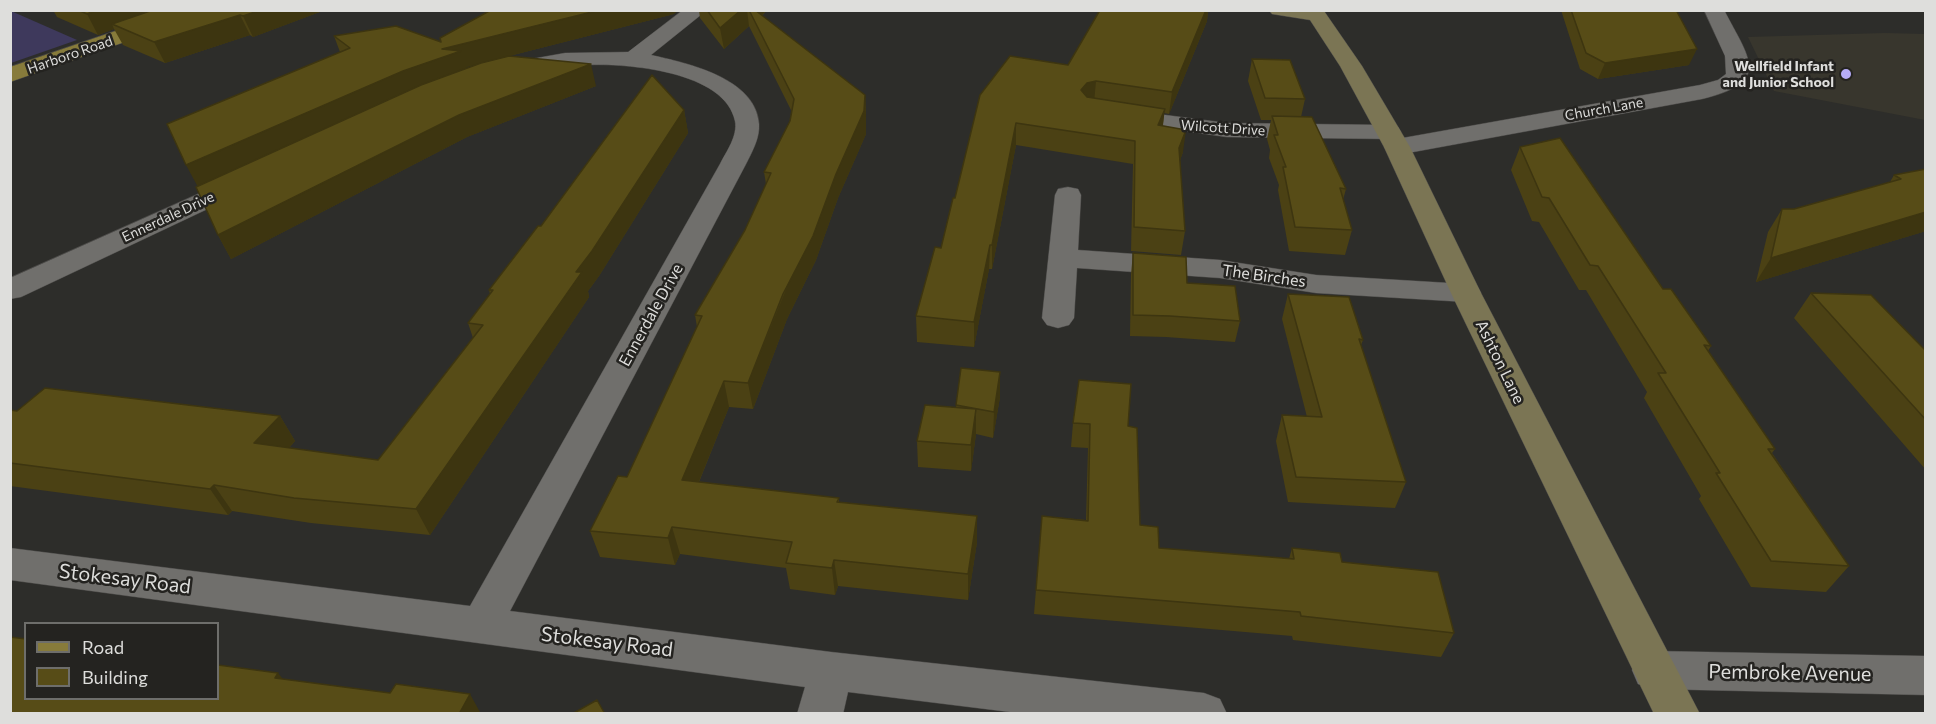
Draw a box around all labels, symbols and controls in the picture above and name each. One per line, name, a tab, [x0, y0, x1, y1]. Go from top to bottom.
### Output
street label: Harboro Road	[25, 33, 115, 77]
place label: Wellfield Infant and Junior School	[1723, 58, 1834, 90]
marker: Wellfield Infant and Junior School	[1839, 67, 1853, 81]
street label: Church Lane	[1564, 94, 1644, 124]
street label: Wilcott Drive	[1180, 117, 1266, 139]
street label: Ennerdale Drive	[119, 188, 217, 246]
street label: Ennerdale Drive	[615, 260, 687, 370]
street label: The Birches	[1221, 261, 1307, 291]
street label: Ashton Lane	[1471, 317, 1529, 407]
street label: Stokesay Road	[58, 559, 192, 599]
legend	[24, 622, 219, 700]
street label: Stokesay Road	[540, 622, 674, 662]
text: Road	[82, 636, 124, 658]
street label: Pembroke Avenue	[1708, 660, 1872, 686]
text: Building	[82, 666, 148, 688]

